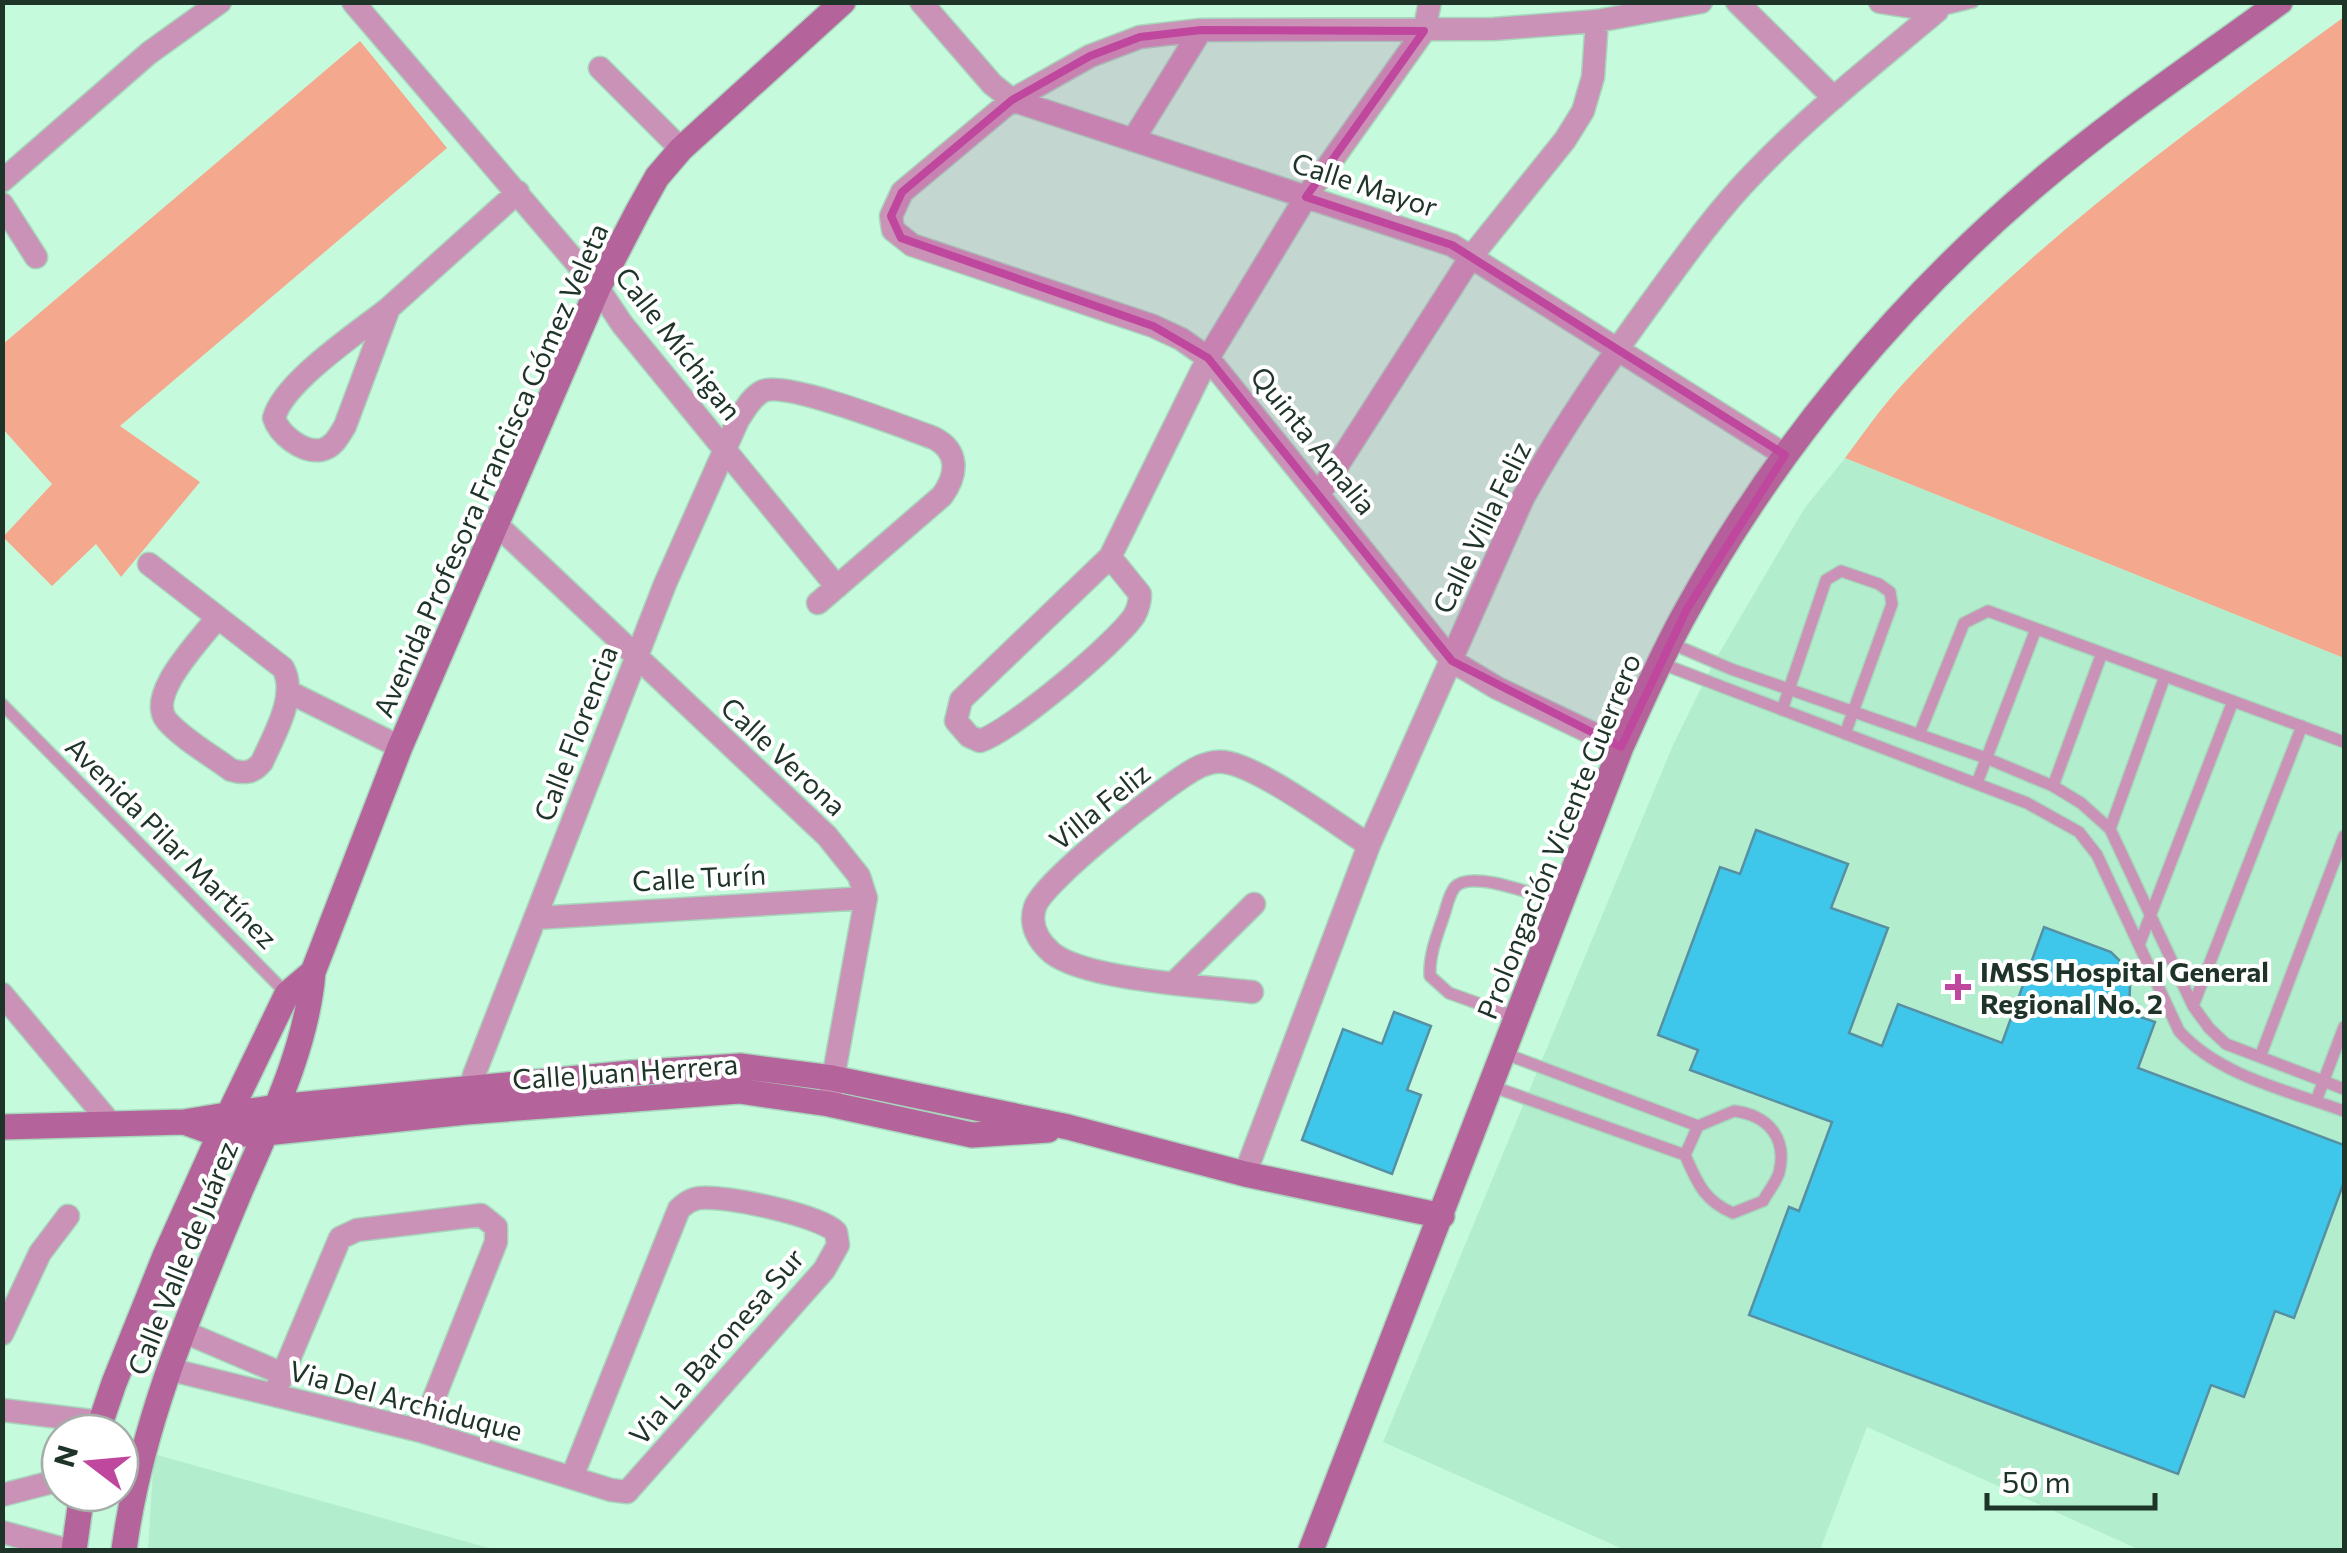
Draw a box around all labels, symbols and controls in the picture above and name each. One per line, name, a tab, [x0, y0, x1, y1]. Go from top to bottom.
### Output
street label: Calle Mayor	[1288, 145, 1442, 223]
street label: Avenida Profesora Francisca Gómez Veleta	[365, 218, 615, 722]
street label: Calle Míchigan	[609, 260, 749, 426]
street label: Quinta Amalia	[1244, 359, 1384, 521]
street label: Calle Villa Feliz	[1425, 435, 1537, 619]
street label: Calle Florencia	[526, 640, 624, 826]
street label: Prolongación Vicente Guerrero	[1469, 648, 1647, 1024]
street label: Calle Verona	[715, 690, 853, 822]
street label: Avenida Pilar Martínez	[59, 729, 285, 955]
street label: Villa Feliz	[1042, 755, 1156, 857]
street label: Calle Turín	[631, 857, 767, 897]
place label: IMSS Hospital General Regional No. 2	[1980, 954, 2269, 1020]
marker: IMSS Hospital General Regional No. 2	[1945, 974, 1971, 1000]
street label: Calle Juan Herrera	[511, 1046, 739, 1096]
street label: Calle Valle de Juárez	[120, 1136, 244, 1380]
street label: Via La Baronesa Sur	[621, 1241, 811, 1451]
street label: Via Del Archiduque	[286, 1353, 526, 1447]
north arrow	[40, 1413, 140, 1513]
text: N	[46, 1441, 84, 1471]
scale bar	[1987, 1448, 2154, 1510]
text: 50 m	[2002, 1462, 2071, 1499]

